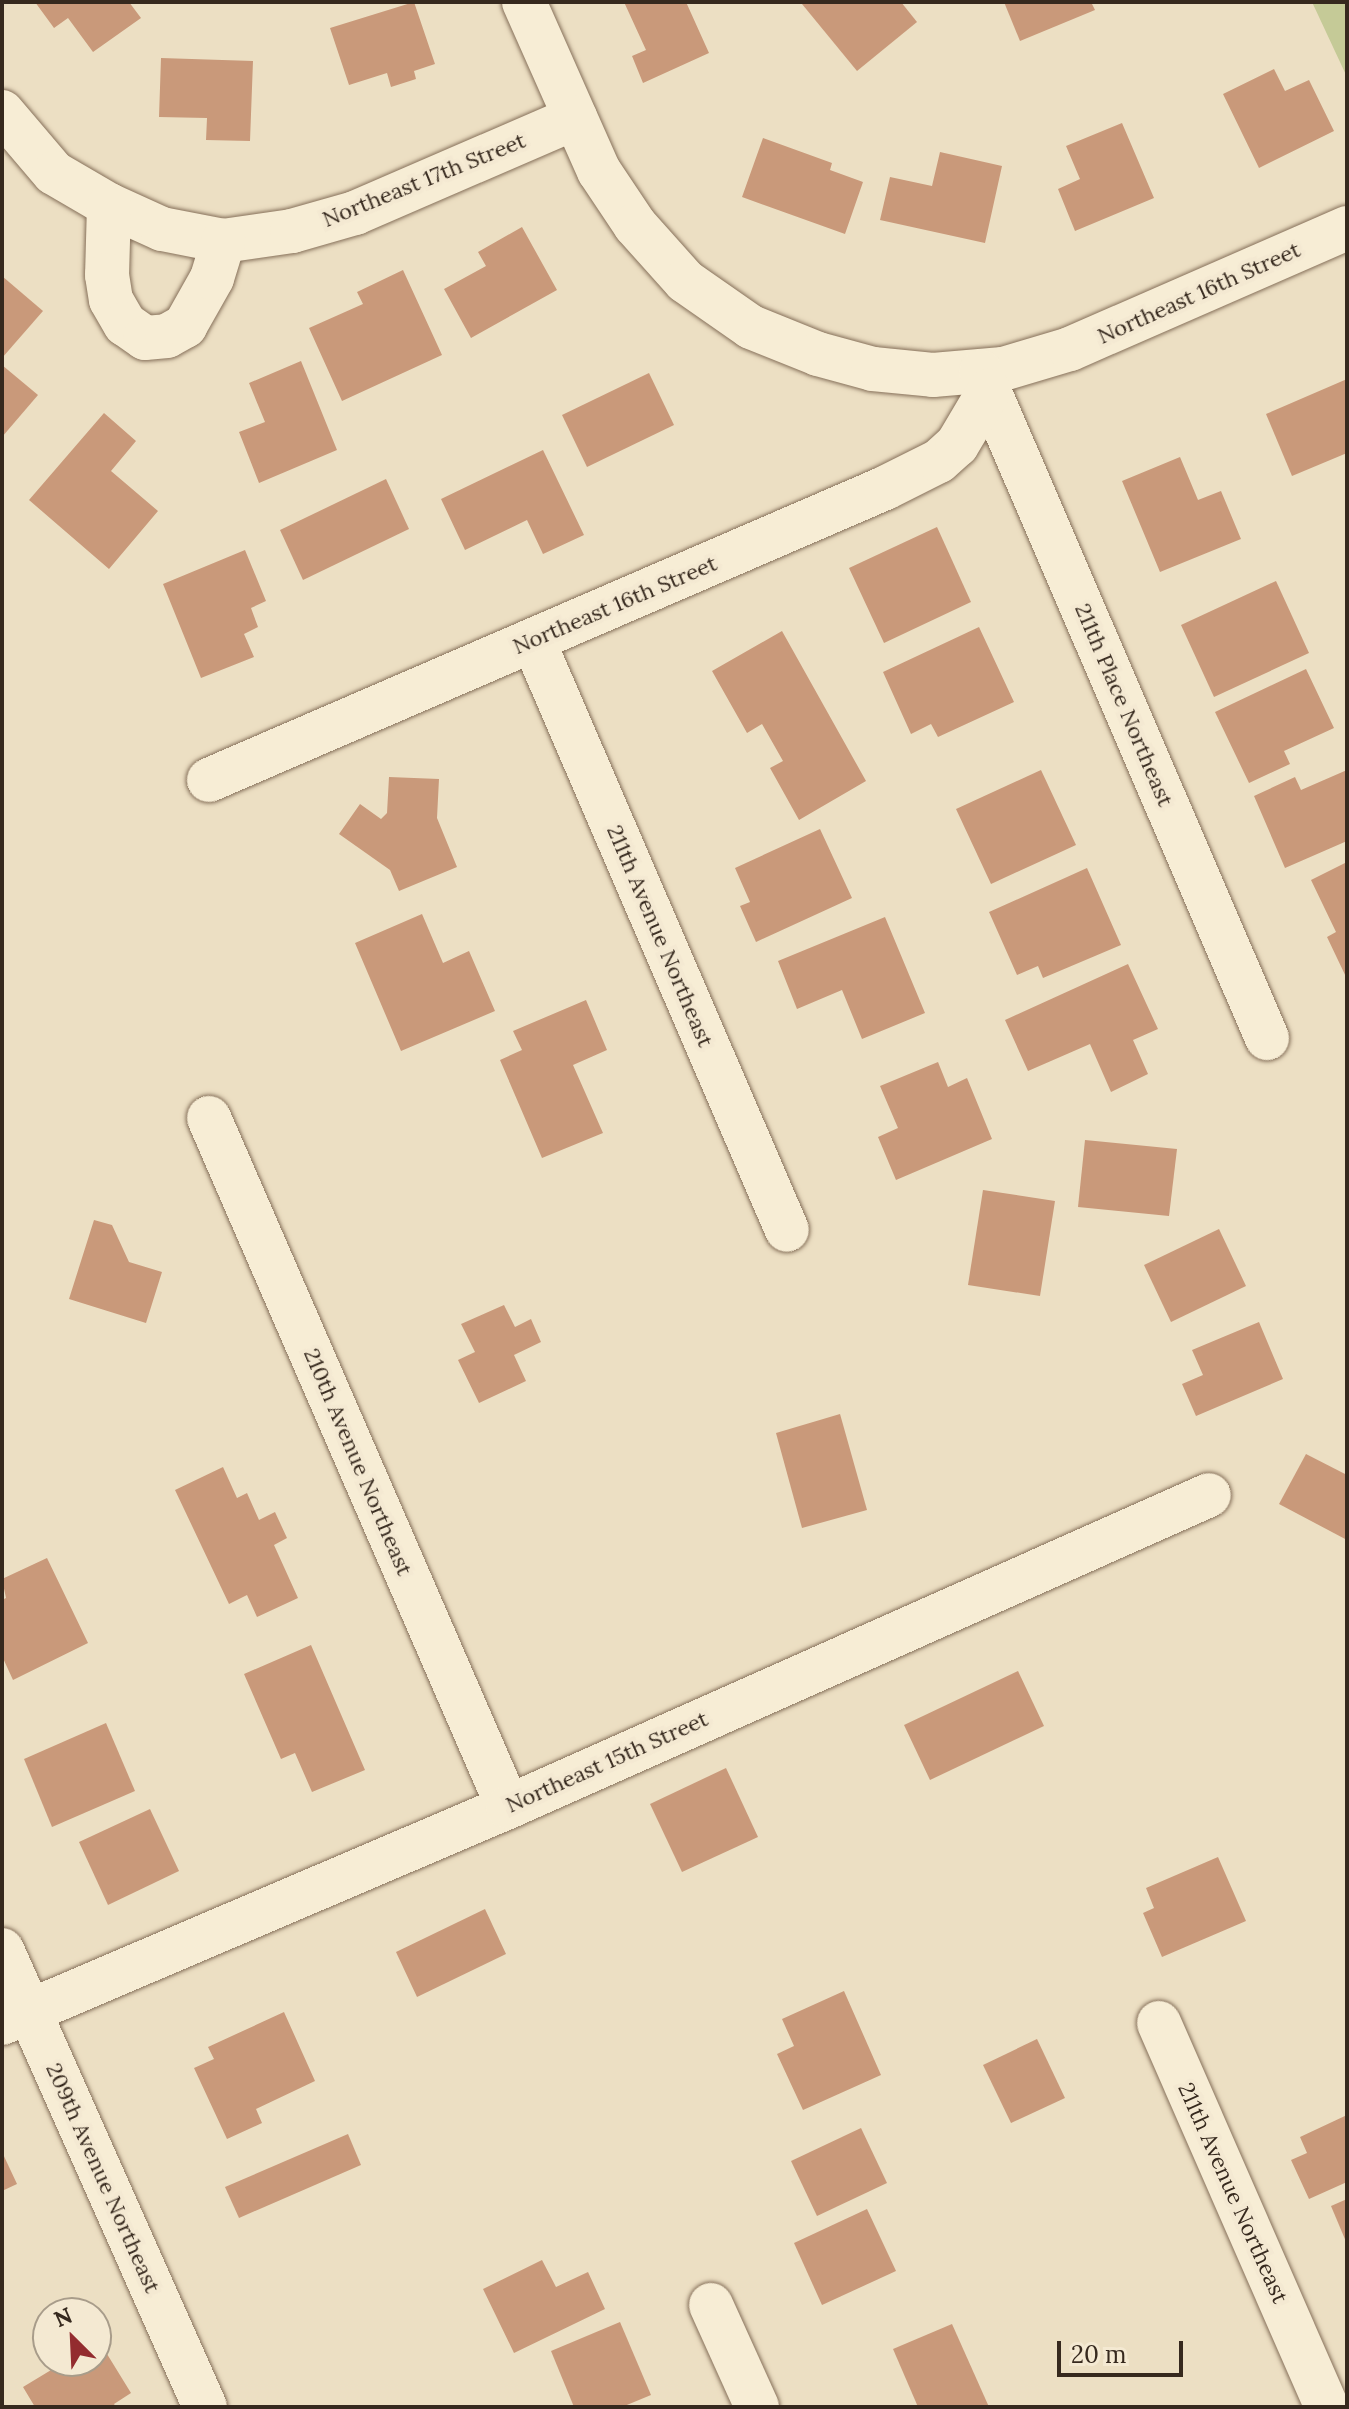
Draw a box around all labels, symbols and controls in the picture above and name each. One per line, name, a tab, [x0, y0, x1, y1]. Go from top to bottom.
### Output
street label: Northeast 17th Street	[319, 127, 529, 233]
street label: Northeast 16th Street	[1094, 236, 1304, 350]
street label: Northeast 16th Street	[509, 550, 721, 660]
street label: 211th Place Northeast	[1069, 600, 1179, 810]
street label: 211th Avenue Northeast	[601, 821, 719, 1051]
street label: 210th Avenue Northeast	[298, 1344, 418, 1580]
street label: Northeast 15th Street	[502, 1706, 712, 1818]
street label: 209th Avenue Northeast	[40, 2059, 166, 2297]
street label: 211th Avenue Northeast	[1172, 2079, 1294, 2307]
north arrow	[32, 2297, 112, 2377]
text: N	[50, 2301, 77, 2333]
scale bar	[1061, 2325, 1187, 2375]
text: 20 m	[1071, 2339, 1127, 2370]

